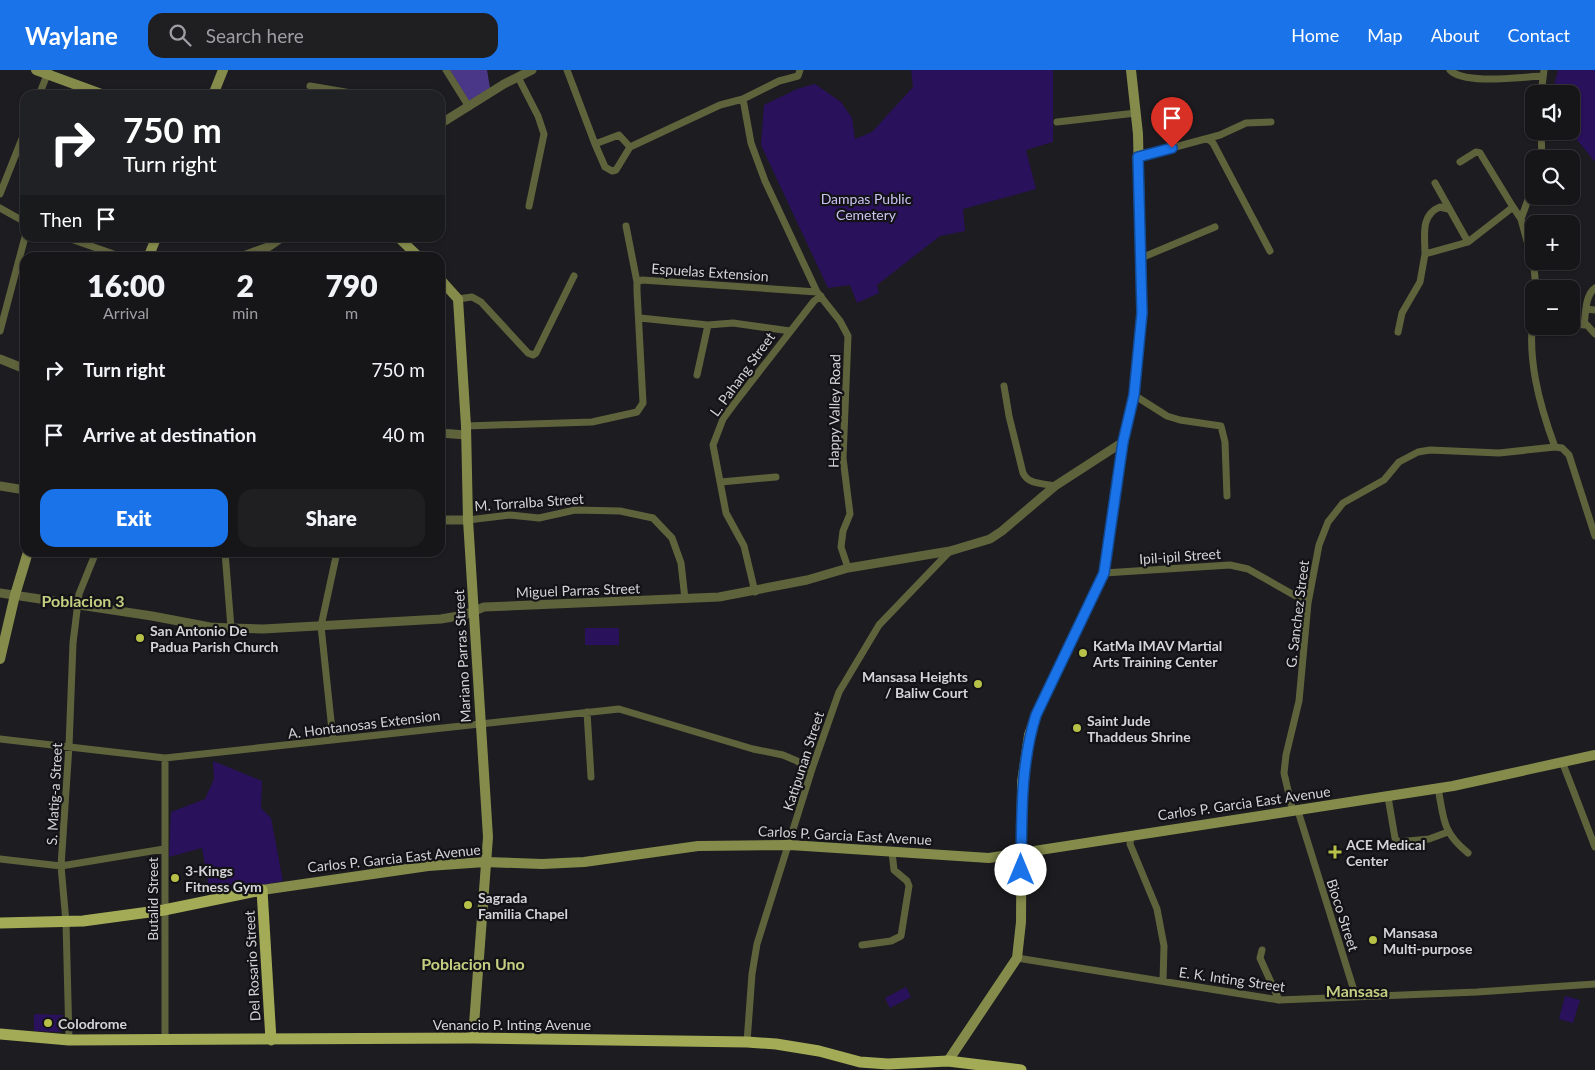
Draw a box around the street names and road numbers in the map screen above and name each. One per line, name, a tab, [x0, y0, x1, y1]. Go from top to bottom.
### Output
street label: Espuelas Extension	[651, 259, 769, 285]
street label: L. Pahang Street	[706, 329, 778, 419]
street label: Happy Valley Road	[825, 354, 843, 468]
street label: M. Torralba Street	[474, 490, 584, 514]
street label: Ipil-ipil Street	[1139, 545, 1221, 567]
street label: G. Sanchez Street	[1282, 559, 1312, 669]
street label: Miguel Parras Street	[516, 579, 640, 601]
street label: Mariano Parras Street	[450, 589, 474, 723]
street label: A. Hontanosas Extension	[287, 706, 441, 742]
street label: Katipunan Street	[779, 709, 827, 813]
street label: S. Matig-a Street	[43, 742, 65, 846]
street label: Carlos P. Garcia East Avenue	[1157, 782, 1331, 824]
street label: Carlos P. Garcia East Avenue	[758, 822, 932, 848]
street label: Carlos P. Garcia East Avenue	[306, 840, 482, 876]
street label: Butalid Street	[144, 857, 161, 941]
street label: Bioco Street	[1323, 877, 1363, 953]
street label: Del Rosario Street	[241, 910, 263, 1022]
street label: E. K. Inting Street	[1178, 963, 1286, 995]
street label: Venancio P. Inting Avenue	[433, 1016, 591, 1033]

